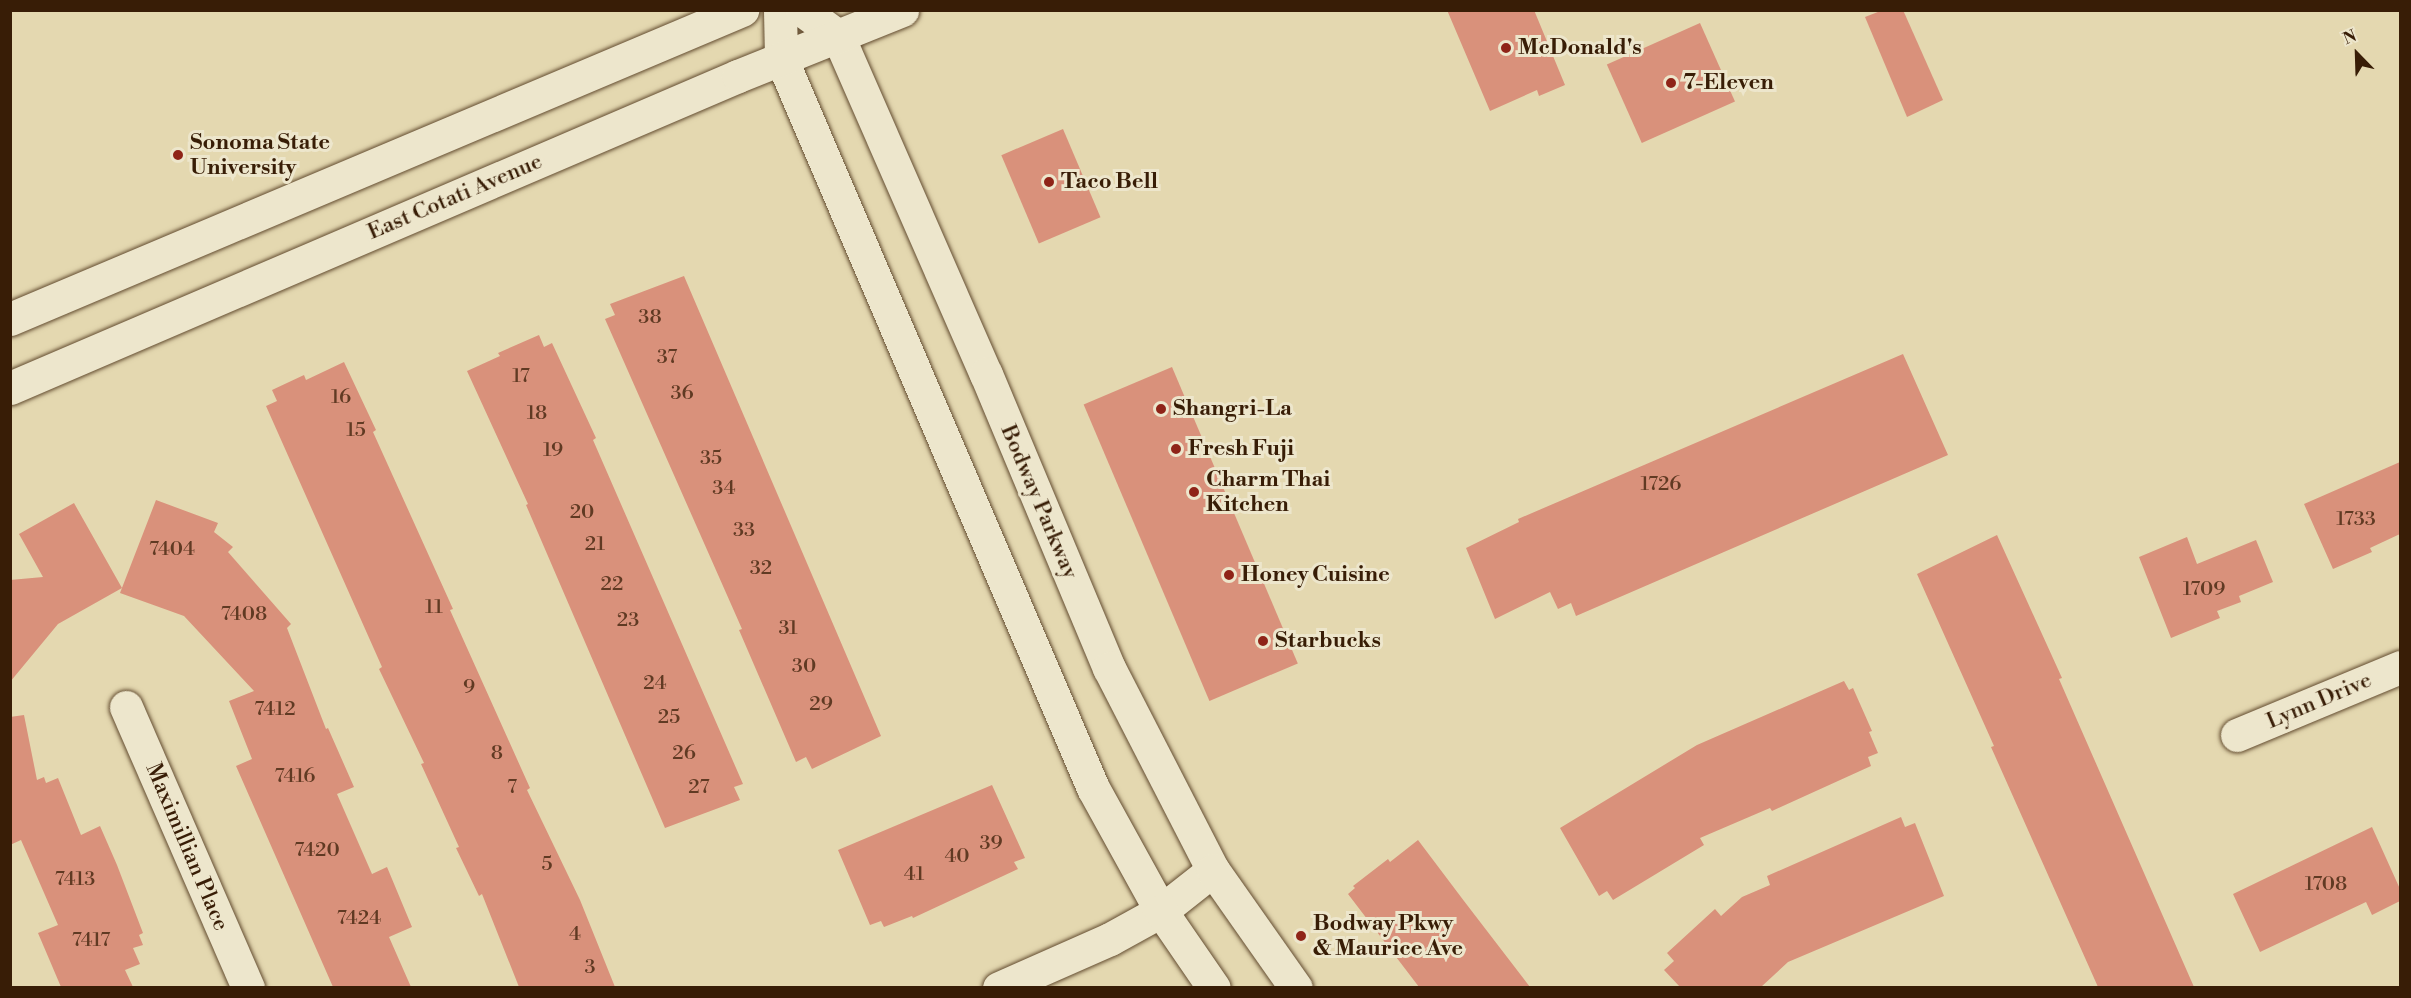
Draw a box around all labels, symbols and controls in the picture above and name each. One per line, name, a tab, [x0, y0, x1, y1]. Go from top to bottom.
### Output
north arrow	[2327, 24, 2387, 84]
text: N	[2340, 26, 2360, 49]
place label: McDonald's	[1518, 35, 1642, 61]
marker: McDonald's	[1499, 41, 1513, 55]
place label: 7-Eleven	[1683, 70, 1774, 96]
marker: 7-Eleven	[1664, 76, 1678, 90]
place label: Sonoma State University	[190, 129, 330, 180]
marker: Sonoma State University	[171, 148, 185, 162]
street label: East Cotati Avenue	[364, 148, 546, 246]
place label: Taco Bell	[1061, 169, 1158, 195]
marker: Taco Bell	[1042, 175, 1056, 189]
house number: 38	[638, 305, 662, 329]
house number: 37	[657, 345, 677, 369]
house number: 17	[512, 364, 530, 388]
house number: 36	[670, 381, 694, 405]
house number: 16	[331, 385, 351, 409]
place label: Shangri-La	[1173, 396, 1292, 422]
house number: 18	[527, 401, 547, 425]
marker: Shangri-La	[1154, 402, 1168, 416]
house number: 15	[346, 418, 366, 442]
street label: Bodway Parkway	[995, 421, 1083, 583]
place label: Fresh Fuji	[1188, 436, 1294, 462]
house number: 19	[543, 438, 563, 462]
marker: Fresh Fuji	[1169, 442, 1183, 456]
house number: 35	[700, 446, 722, 470]
place label: Charm Thai Kitchen	[1206, 466, 1330, 518]
house number: 1726	[1641, 472, 1681, 496]
house number: 34	[712, 476, 736, 500]
marker: Charm Thai Kitchen	[1187, 485, 1201, 499]
house number: 20	[570, 500, 594, 524]
house number: 1733	[2336, 507, 2376, 531]
house number: 33	[733, 518, 755, 542]
house number: 21	[585, 532, 605, 556]
house number: 7404	[149, 537, 195, 561]
house number: 32	[750, 556, 772, 580]
place label: Honey Cuisine	[1241, 562, 1390, 588]
marker: Honey Cuisine	[1222, 568, 1236, 582]
house number: 22	[601, 572, 623, 596]
house number: 1709	[2183, 577, 2225, 601]
house number: 11	[425, 595, 443, 619]
house number: 7408	[221, 602, 267, 626]
house number: 23	[617, 608, 639, 632]
house number: 31	[778, 616, 798, 640]
place label: Starbucks	[1275, 628, 1381, 654]
marker: Starbucks	[1256, 634, 1270, 648]
house number: 30	[792, 654, 816, 678]
street label: Lynn Drive	[2263, 667, 2375, 735]
house number: 24	[643, 671, 667, 695]
house number: 9	[463, 675, 475, 699]
house number: 29	[809, 692, 833, 716]
house number: 7412	[254, 697, 296, 721]
house number: 25	[658, 705, 680, 729]
house number: 8	[491, 741, 503, 765]
house number: 26	[672, 741, 696, 765]
street label: Maximillian Place	[140, 759, 234, 935]
house number: 7416	[275, 764, 315, 788]
house number: 7	[507, 775, 517, 799]
house number: 27	[688, 775, 710, 799]
house number: 39	[979, 831, 1003, 855]
house number: 7420	[294, 838, 340, 862]
house number: 40	[944, 844, 970, 868]
house number: 5	[541, 852, 553, 876]
house number: 41	[904, 862, 924, 886]
house number: 7413	[55, 867, 95, 891]
house number: 1708	[2305, 872, 2347, 896]
house number: 7424	[337, 906, 381, 930]
place label: Bodway Pkwy & Maurice Ave	[1313, 910, 1463, 962]
house number: 4	[569, 922, 581, 946]
house number: 7417	[72, 928, 110, 952]
marker: Bodway Pkwy & Maurice Ave	[1294, 929, 1308, 943]
house number: 3	[584, 955, 596, 979]

